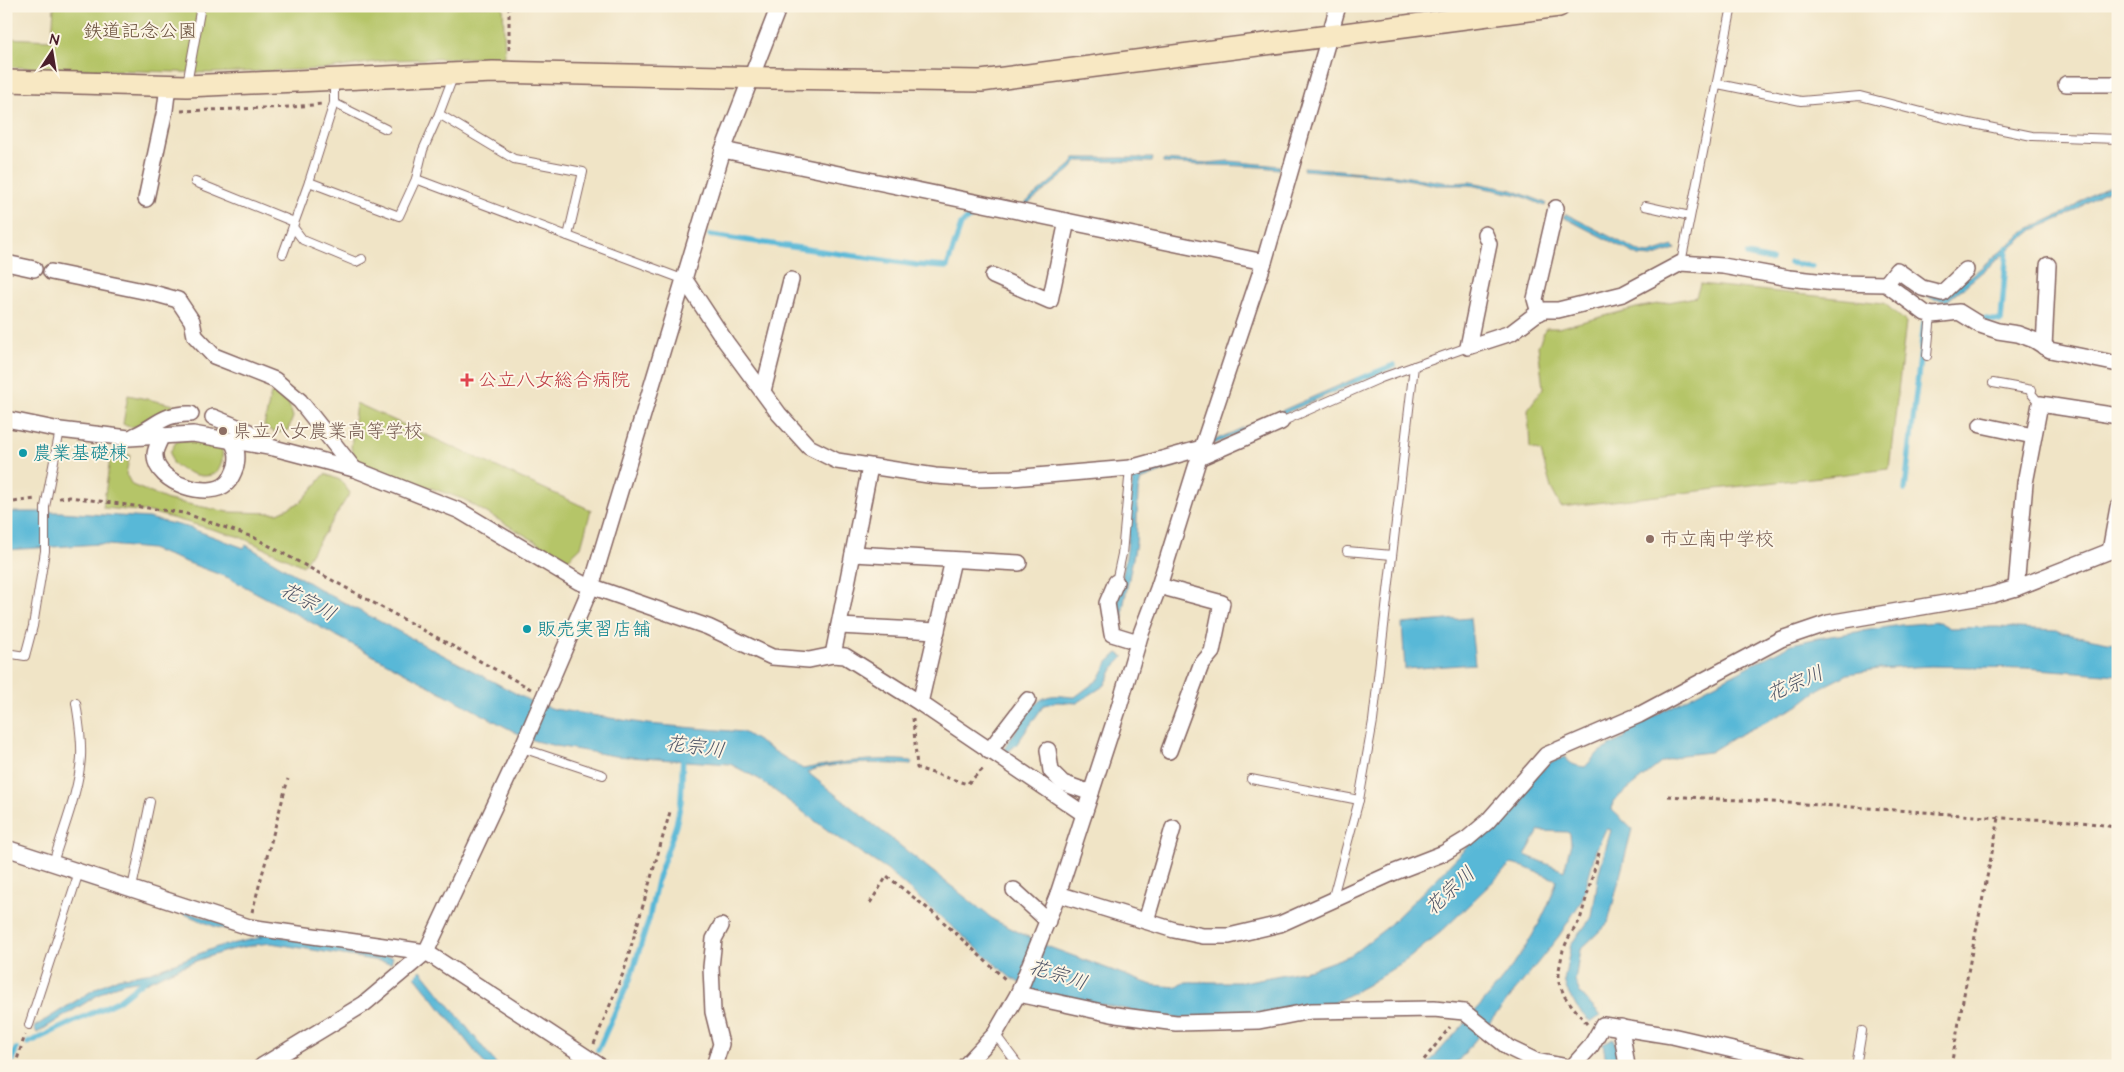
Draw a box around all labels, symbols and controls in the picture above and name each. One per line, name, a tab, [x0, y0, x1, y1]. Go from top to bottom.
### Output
park label: 鉄道記念公園	[83, 18, 197, 45]
north arrow	[28, 28, 78, 78]
text: N	[48, 30, 61, 51]
place label: 公立八女総合病院	[478, 367, 630, 394]
marker: 公立八女総合病院	[460, 373, 474, 387]
place label: 県立八女農業高等学校	[233, 418, 423, 445]
marker: 県立八女農業高等学校	[217, 425, 229, 437]
place label: 農業基礎棟	[33, 440, 128, 467]
marker: 農業基礎棟	[17, 447, 29, 459]
place label: 市立南中学校	[1660, 526, 1774, 553]
marker: 市立南中学校	[1644, 533, 1656, 545]
water label: 花宗川	[275, 576, 341, 628]
place label: 販売実習店舗	[537, 616, 651, 643]
marker: 販売実習店舗	[521, 623, 533, 635]
water label: 花宗川	[1762, 659, 1828, 709]
water label: 花宗川	[663, 729, 727, 765]
water label: 花宗川	[1419, 860, 1481, 922]
water label: 花宗川	[1025, 952, 1091, 998]

